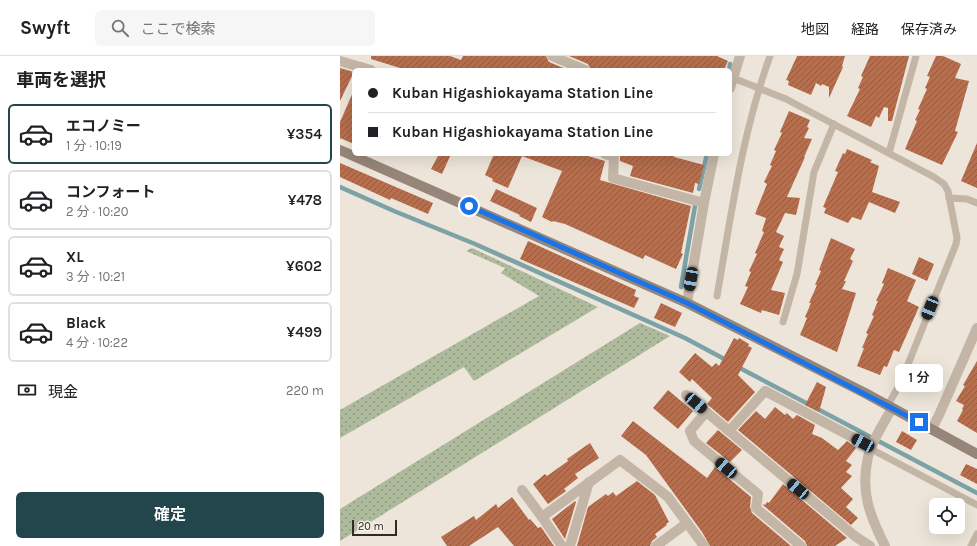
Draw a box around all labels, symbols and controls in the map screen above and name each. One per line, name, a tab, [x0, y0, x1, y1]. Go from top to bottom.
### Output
search box	[95, 10, 375, 46]
text: Swyft	[20, 17, 71, 39]
icon: search	[109, 17, 131, 39]
text: ここで検索	[141, 20, 216, 38]
text: 地図	[801, 21, 829, 38]
text: 経路	[851, 21, 879, 38]
text: 保存済み	[901, 21, 957, 38]
text: 車両を選択	[16, 69, 106, 91]
text: Kuban Higashiokayama Station Line	[392, 84, 653, 102]
icon: car	[18, 116, 54, 152]
text: エコノミー	[66, 117, 141, 135]
text: Kuban Higashiokayama Station Line	[392, 123, 653, 141]
text: ¥354	[287, 125, 322, 143]
text: 1 分 · 10:19	[66, 138, 122, 153]
icon: car	[18, 182, 54, 218]
text: コンフォート	[66, 183, 156, 201]
text: ¥478	[288, 191, 322, 209]
route start	[460, 197, 478, 215]
text: 2 分 · 10:20	[66, 204, 128, 219]
icon: car	[18, 248, 54, 284]
text: XL	[66, 248, 84, 266]
text: ¥602	[286, 257, 322, 275]
car	[683, 266, 699, 292]
text: 3 分 · 10:21	[66, 269, 125, 284]
car	[920, 295, 940, 321]
icon: car	[18, 314, 54, 350]
text: Black	[66, 314, 106, 332]
text: ¥499	[287, 323, 322, 341]
text: 4 分 · 10:22	[66, 335, 128, 350]
callout: 1 分	[895, 364, 943, 392]
text: 1 分	[909, 370, 929, 385]
icon: cash	[16, 379, 38, 401]
text: 現金	[48, 383, 78, 401]
text: 220 m	[286, 383, 324, 398]
car	[683, 391, 709, 415]
route end	[910, 413, 928, 431]
car	[850, 432, 876, 454]
car	[713, 456, 739, 480]
car	[785, 477, 811, 501]
button: 確定	[16, 492, 324, 538]
map controls	[929, 498, 965, 534]
button: locate	[929, 498, 965, 534]
scale bar	[352, 518, 397, 537]
text: 20 m	[358, 520, 384, 533]

